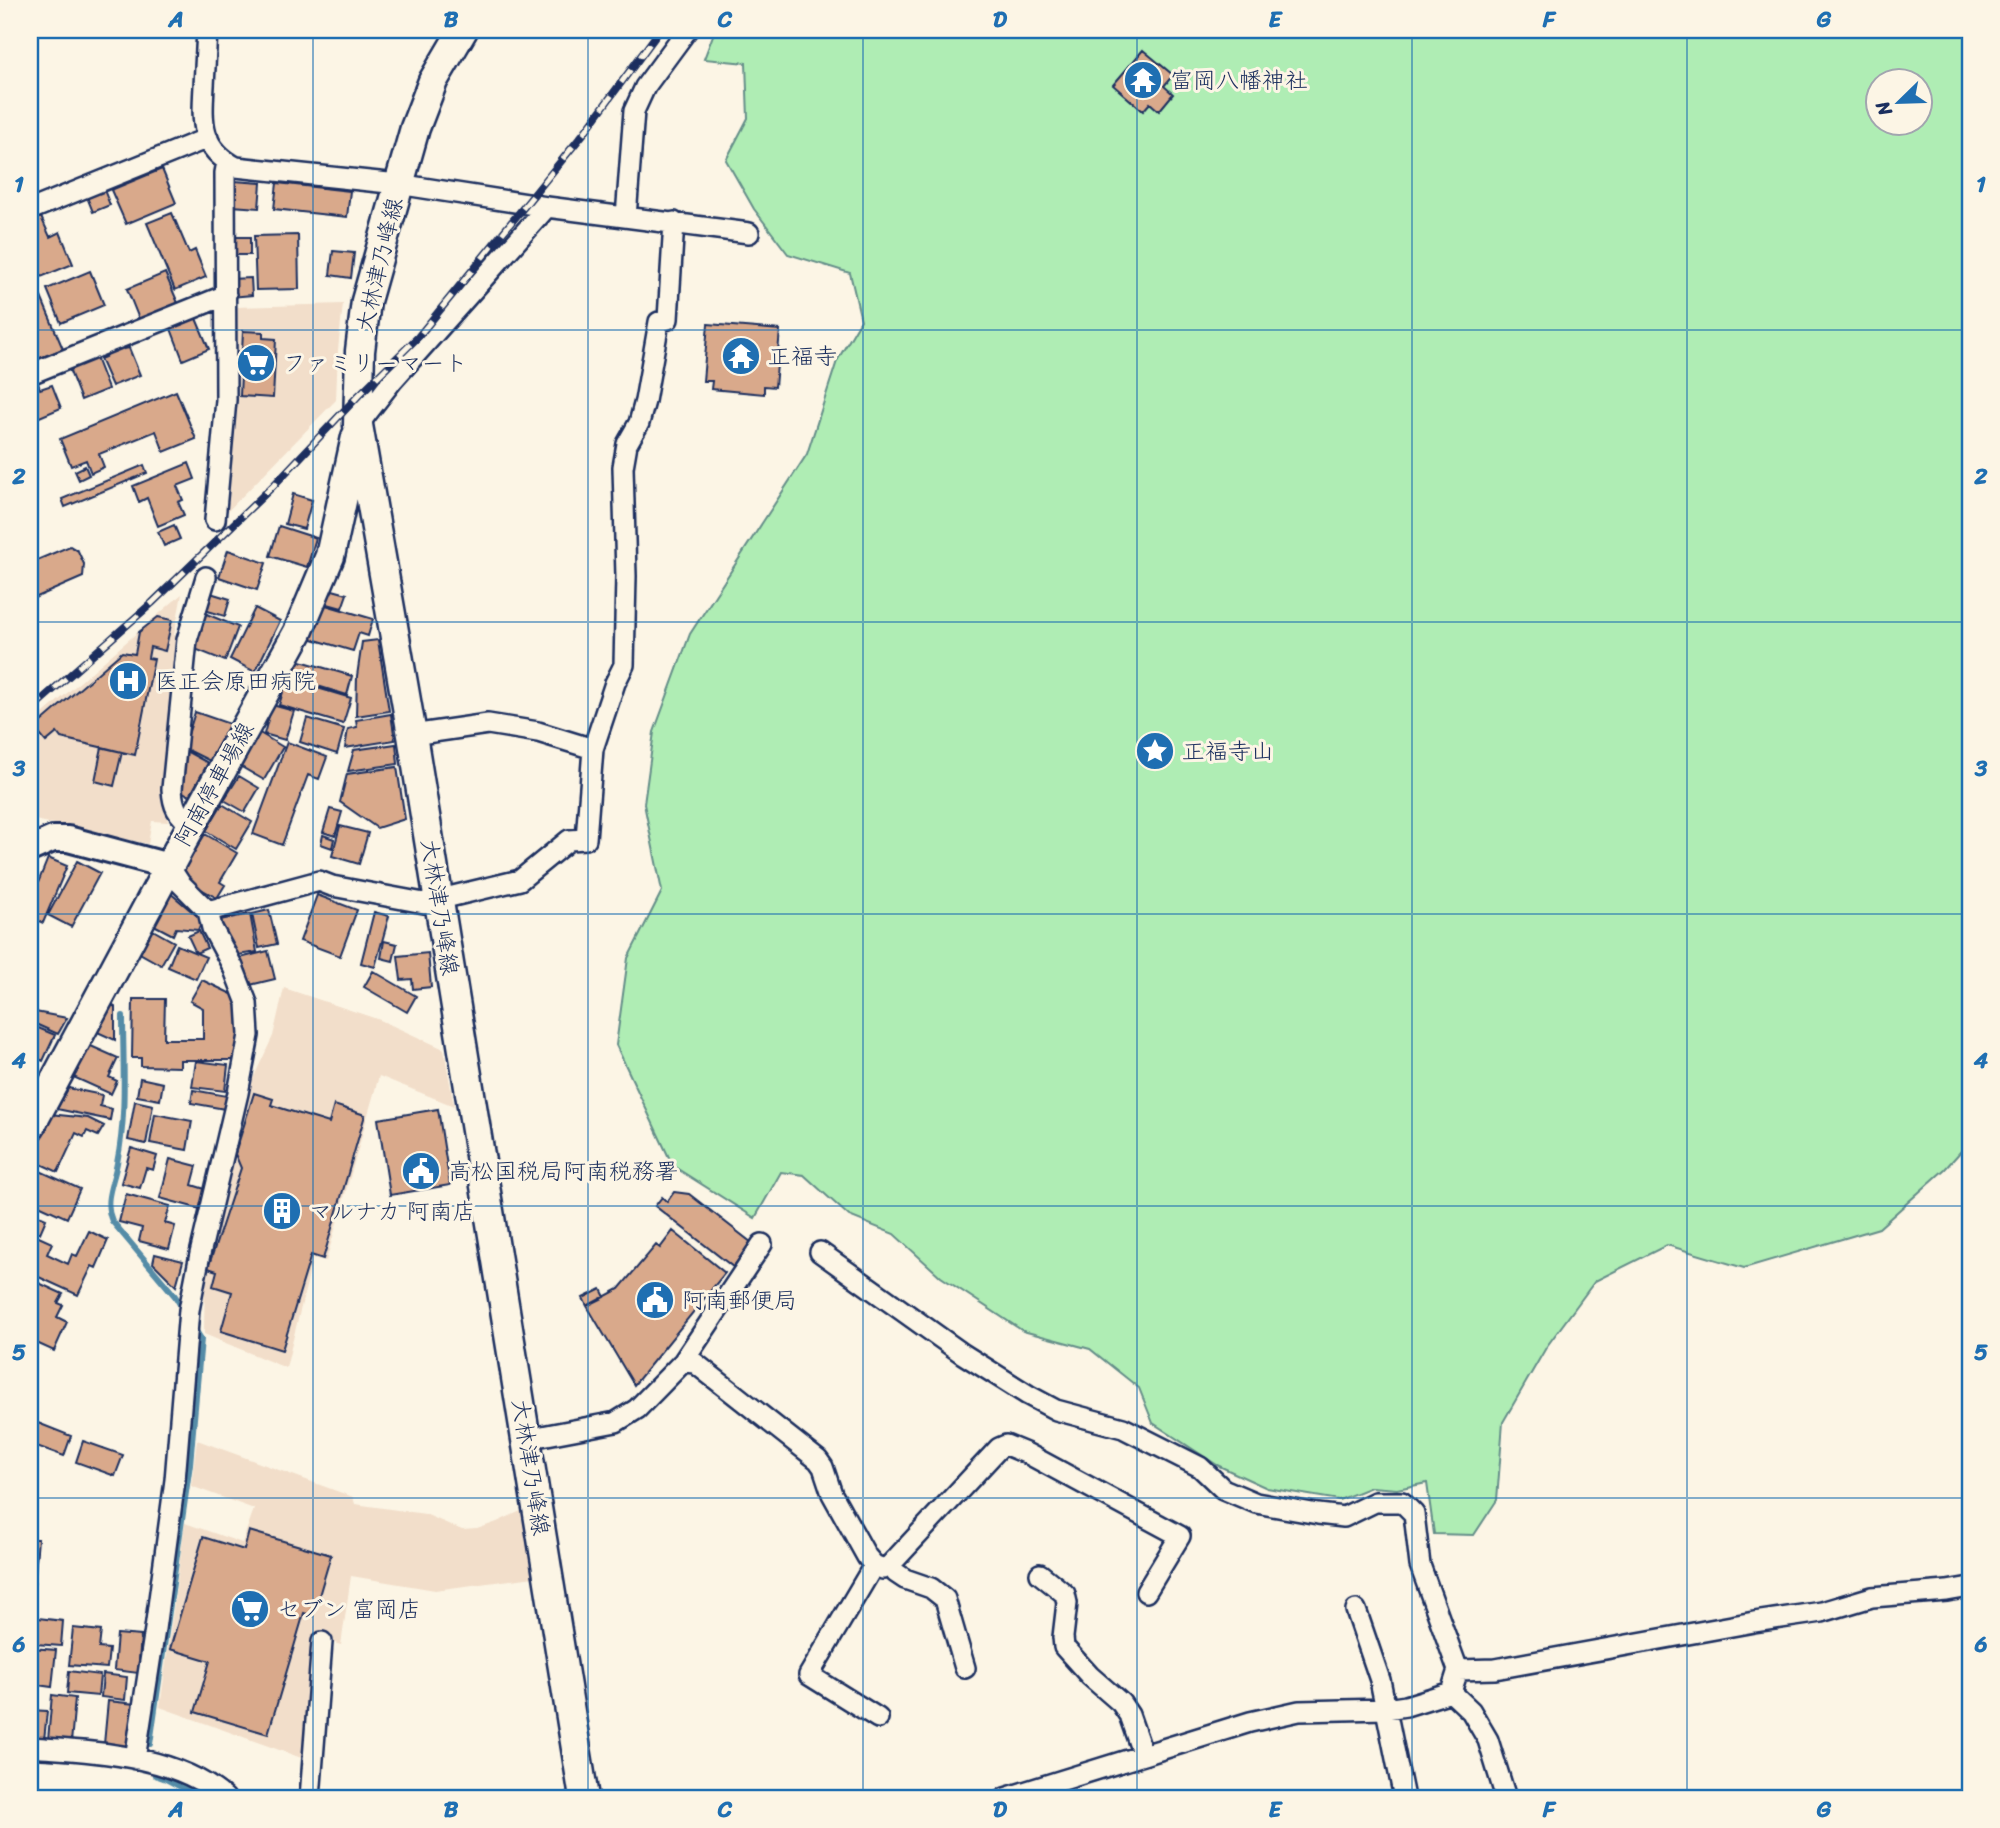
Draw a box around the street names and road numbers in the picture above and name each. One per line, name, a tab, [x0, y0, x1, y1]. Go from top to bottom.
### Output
street label: 大林津乃峰線	[344, 193, 415, 337]
street label: 阿南停車場線	[163, 714, 266, 855]
street label: 大林津乃峰線	[408, 836, 471, 978]
street label: 大林津乃峰線	[499, 1396, 562, 1538]

